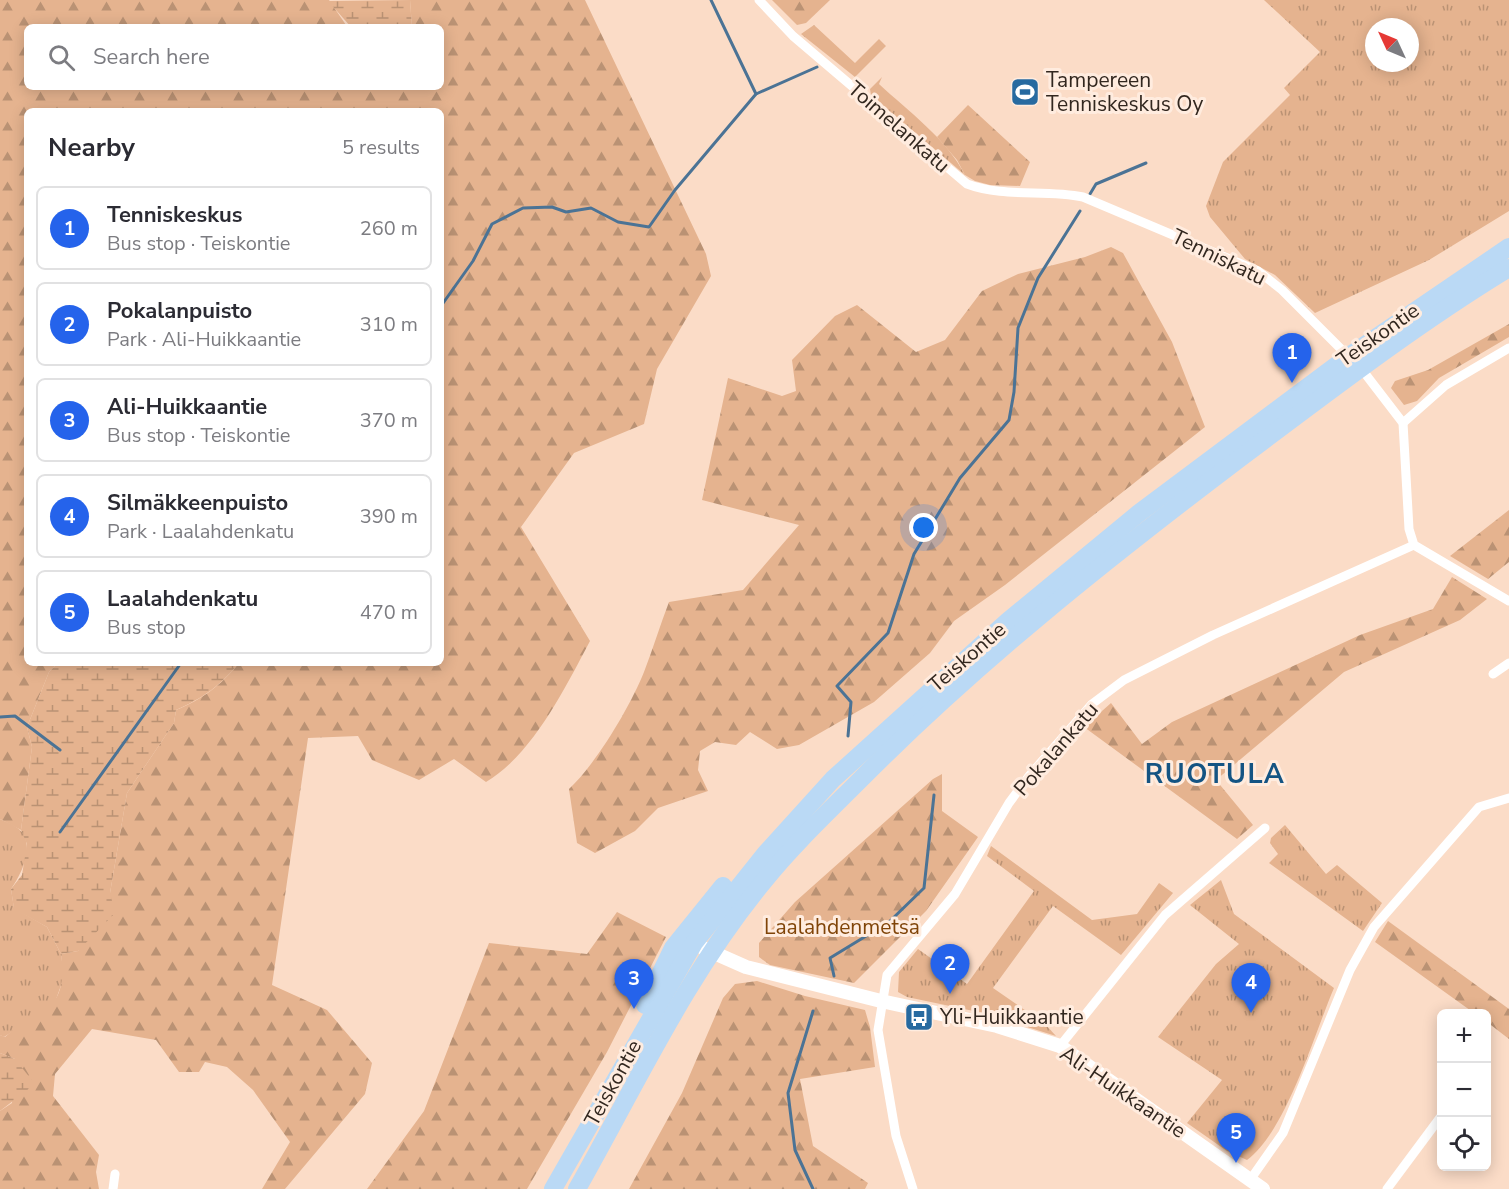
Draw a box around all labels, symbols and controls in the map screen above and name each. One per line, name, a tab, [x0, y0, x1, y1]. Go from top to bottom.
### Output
north arrow	[1365, 18, 1419, 72]
search box	[24, 24, 444, 90]
icon: search	[45, 41, 78, 74]
text: Search here	[93, 42, 210, 72]
place label: Tampereen Tenniskeskus Oy	[1046, 66, 1203, 118]
street label: Toimelankatu	[842, 75, 956, 179]
sports icon: Tampereen Tenniskeskus Oy	[1009, 76, 1041, 108]
text: Nearby	[48, 130, 135, 165]
text: 5 results	[342, 134, 420, 161]
text: Tenniskeskus	[107, 200, 242, 230]
text: 1	[64, 215, 76, 242]
text: 260 m	[360, 215, 418, 242]
street label: Tenniskatu	[1167, 222, 1271, 292]
text: Bus stop · Teiskontie	[107, 230, 290, 257]
text: Pokalanpuisto	[107, 296, 252, 326]
street label: Teiskontie	[1331, 296, 1425, 374]
text: 2	[64, 311, 76, 338]
text: 310 m	[360, 311, 418, 338]
text: Park · Ali-Huikkaantie	[107, 326, 301, 353]
pin: 1	[1272, 334, 1312, 383]
text: Ali-Huikkaantie	[107, 392, 267, 422]
text: 3	[64, 407, 76, 434]
text: 370 m	[360, 407, 418, 434]
text: Bus stop · Teiskontie	[107, 422, 290, 449]
text: Silmäkkeenpuisto	[107, 488, 288, 518]
text: 4	[64, 503, 76, 530]
text: 390 m	[360, 503, 418, 530]
your location	[909, 513, 938, 542]
text: Park · Laalahdenkatu	[107, 518, 294, 545]
text: Laalahdenkatu	[107, 584, 258, 614]
text: 5	[64, 599, 76, 626]
text: 470 m	[360, 599, 418, 626]
text: Bus stop	[107, 614, 186, 641]
street label: Teiskontie	[922, 615, 1012, 699]
street label: Pokalankatu	[1007, 696, 1105, 802]
district label: RUOTULA	[1145, 756, 1285, 793]
park label: Laalahdenmetsä	[764, 913, 920, 941]
pin: 2	[930, 944, 970, 994]
pin: 3	[614, 960, 654, 1009]
pin: 4	[1232, 964, 1270, 1013]
bus stop icon: Yli-Huikkaantie	[903, 1001, 935, 1033]
place label: Yli-Huikkaantie	[939, 1003, 1084, 1031]
map controls	[1437, 1009, 1491, 1171]
button: +	[1437, 1009, 1491, 1063]
street label: Teiskontie	[578, 1035, 648, 1131]
street label: Ali-Huikkaantie	[1054, 1039, 1192, 1145]
button: −	[1437, 1063, 1491, 1117]
pin: 5	[1216, 1114, 1256, 1163]
button: locate	[1437, 1117, 1491, 1171]

